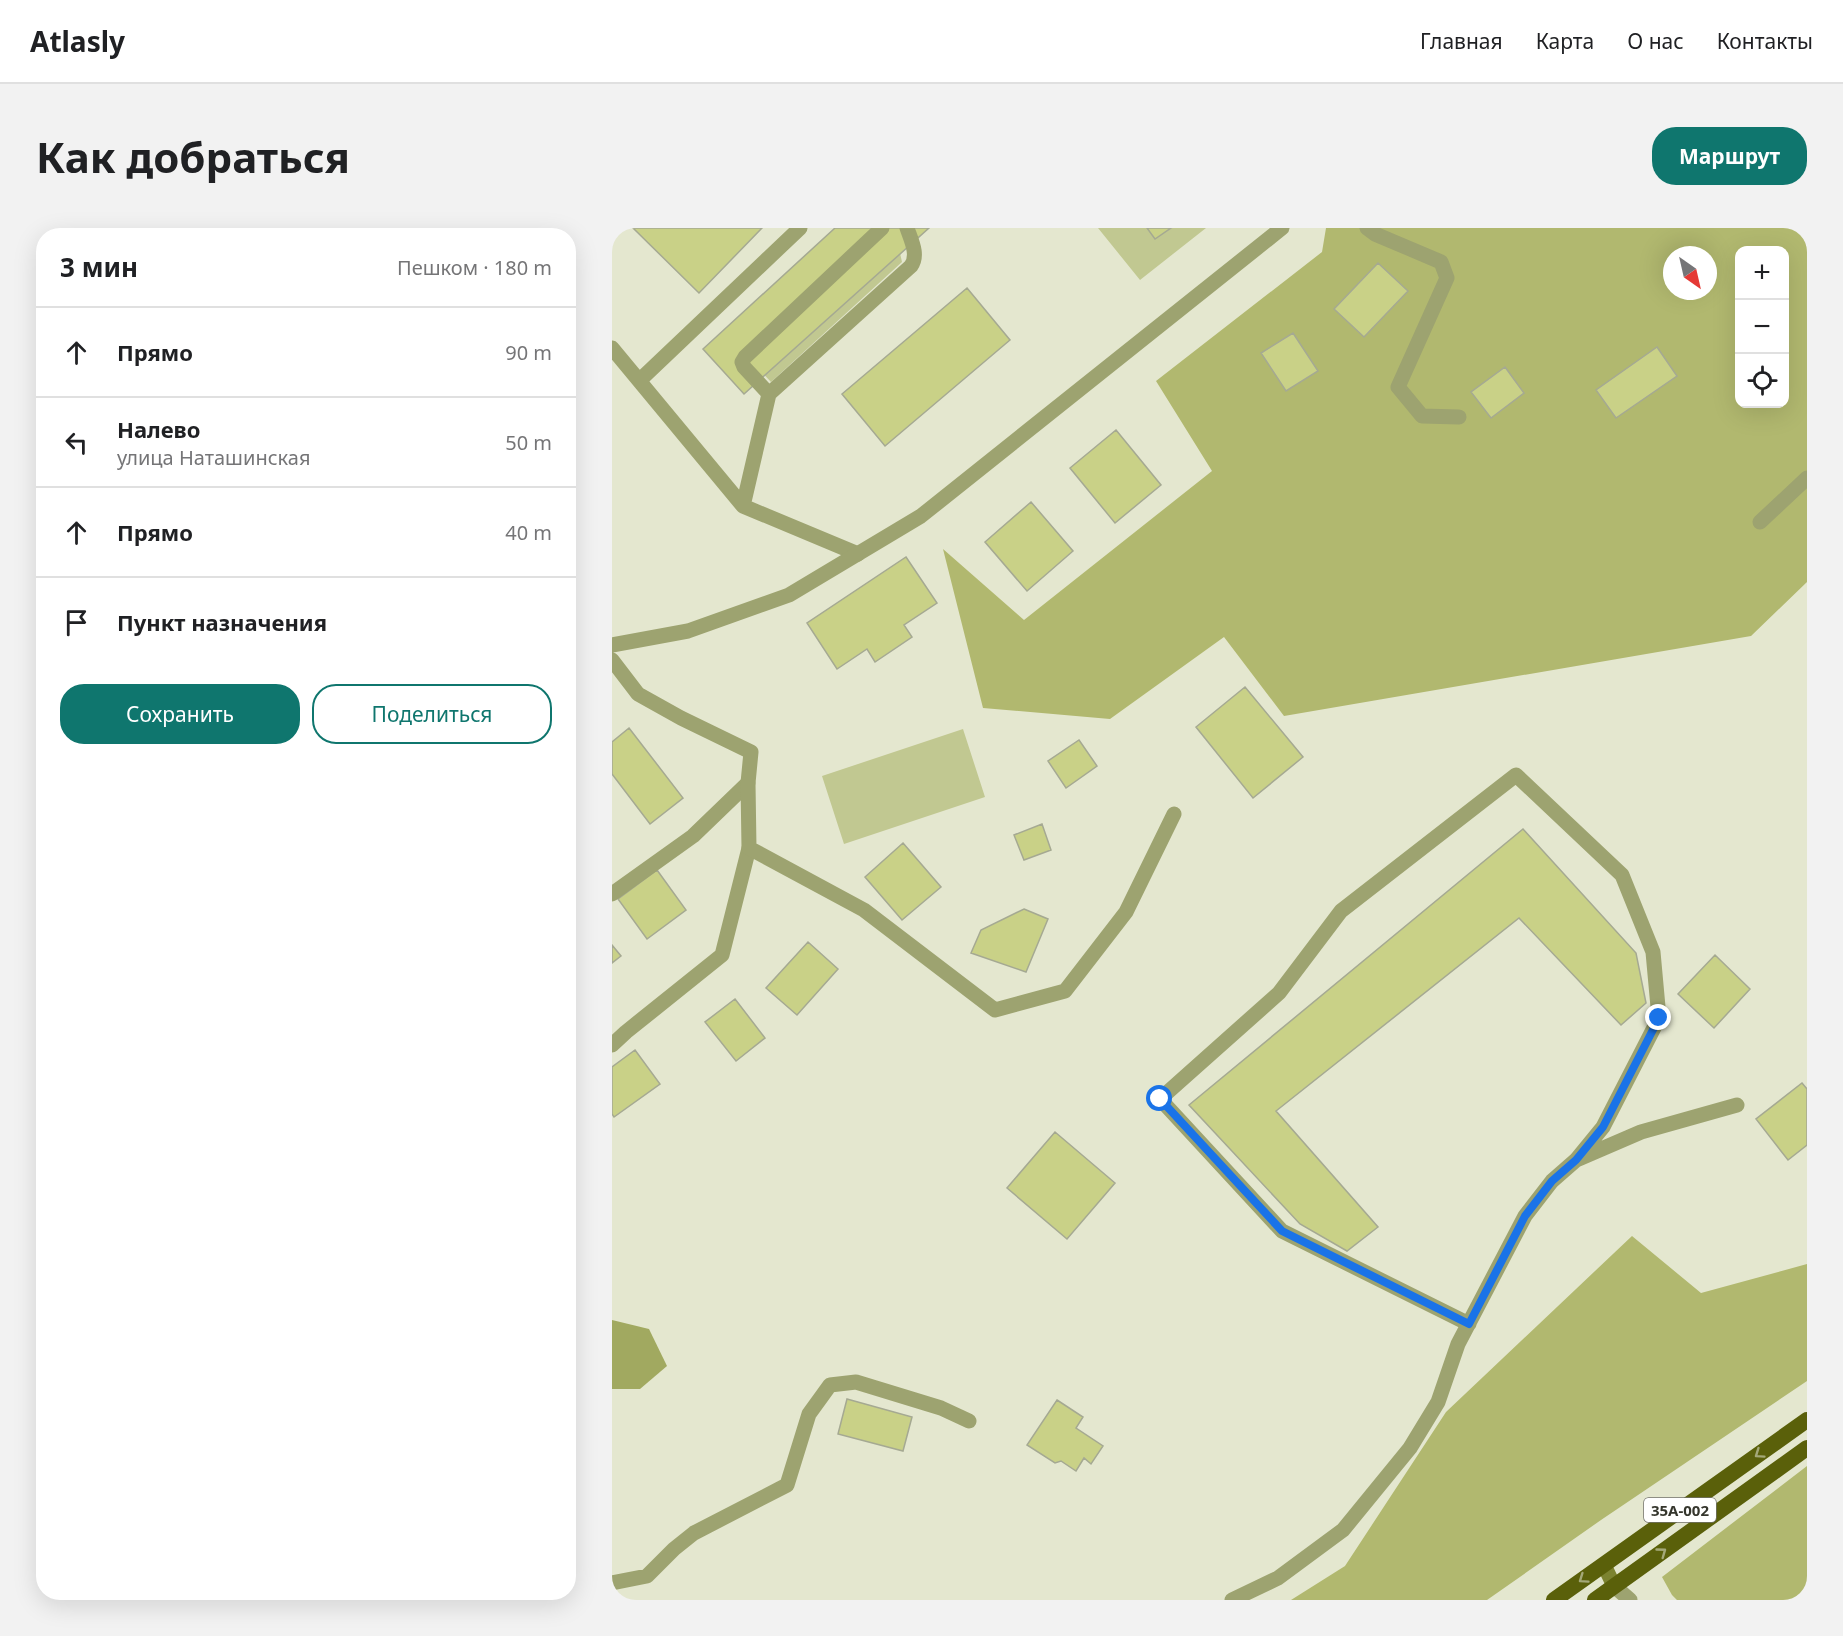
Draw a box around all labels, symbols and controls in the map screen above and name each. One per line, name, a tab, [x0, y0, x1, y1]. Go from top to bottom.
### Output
text: Atlasly	[30, 22, 125, 60]
text: Главная	[1420, 27, 1503, 55]
text: Карта	[1536, 27, 1594, 55]
text: О нас	[1627, 27, 1684, 55]
text: Контакты	[1717, 27, 1813, 55]
button: Маршрут	[1652, 127, 1807, 185]
text: Как добраться	[36, 128, 350, 185]
north arrow	[1663, 246, 1717, 300]
map controls	[1735, 246, 1789, 408]
button: +	[1735, 246, 1789, 300]
text: 3 мин	[60, 249, 138, 285]
text: Пешком · 180 m	[397, 254, 552, 281]
button: −	[1735, 300, 1789, 354]
icon: ahead	[60, 336, 93, 369]
text: Прямо	[117, 337, 193, 367]
text: 90 m	[505, 339, 552, 366]
button: locate	[1735, 354, 1789, 408]
text: Налево	[117, 414, 200, 444]
icon: left	[60, 426, 93, 459]
text: 50 m	[505, 429, 552, 456]
text: улица Наташинская	[117, 444, 310, 471]
icon: ahead	[60, 516, 93, 549]
text: Прямо	[117, 517, 193, 547]
text: 40 m	[505, 519, 552, 546]
icon: arrive	[60, 606, 93, 639]
text: Пункт назначения	[117, 607, 327, 637]
button: Сохранить	[60, 684, 300, 744]
button: Поделиться	[312, 684, 552, 744]
route end	[1645, 1004, 1671, 1030]
route start	[1146, 1085, 1172, 1111]
one-way arrow	[1755, 1447, 1766, 1458]
road number: 35А-002	[1644, 1498, 1716, 1522]
one-way arrow	[1655, 1548, 1666, 1559]
one-way arrow	[1579, 1572, 1590, 1583]

